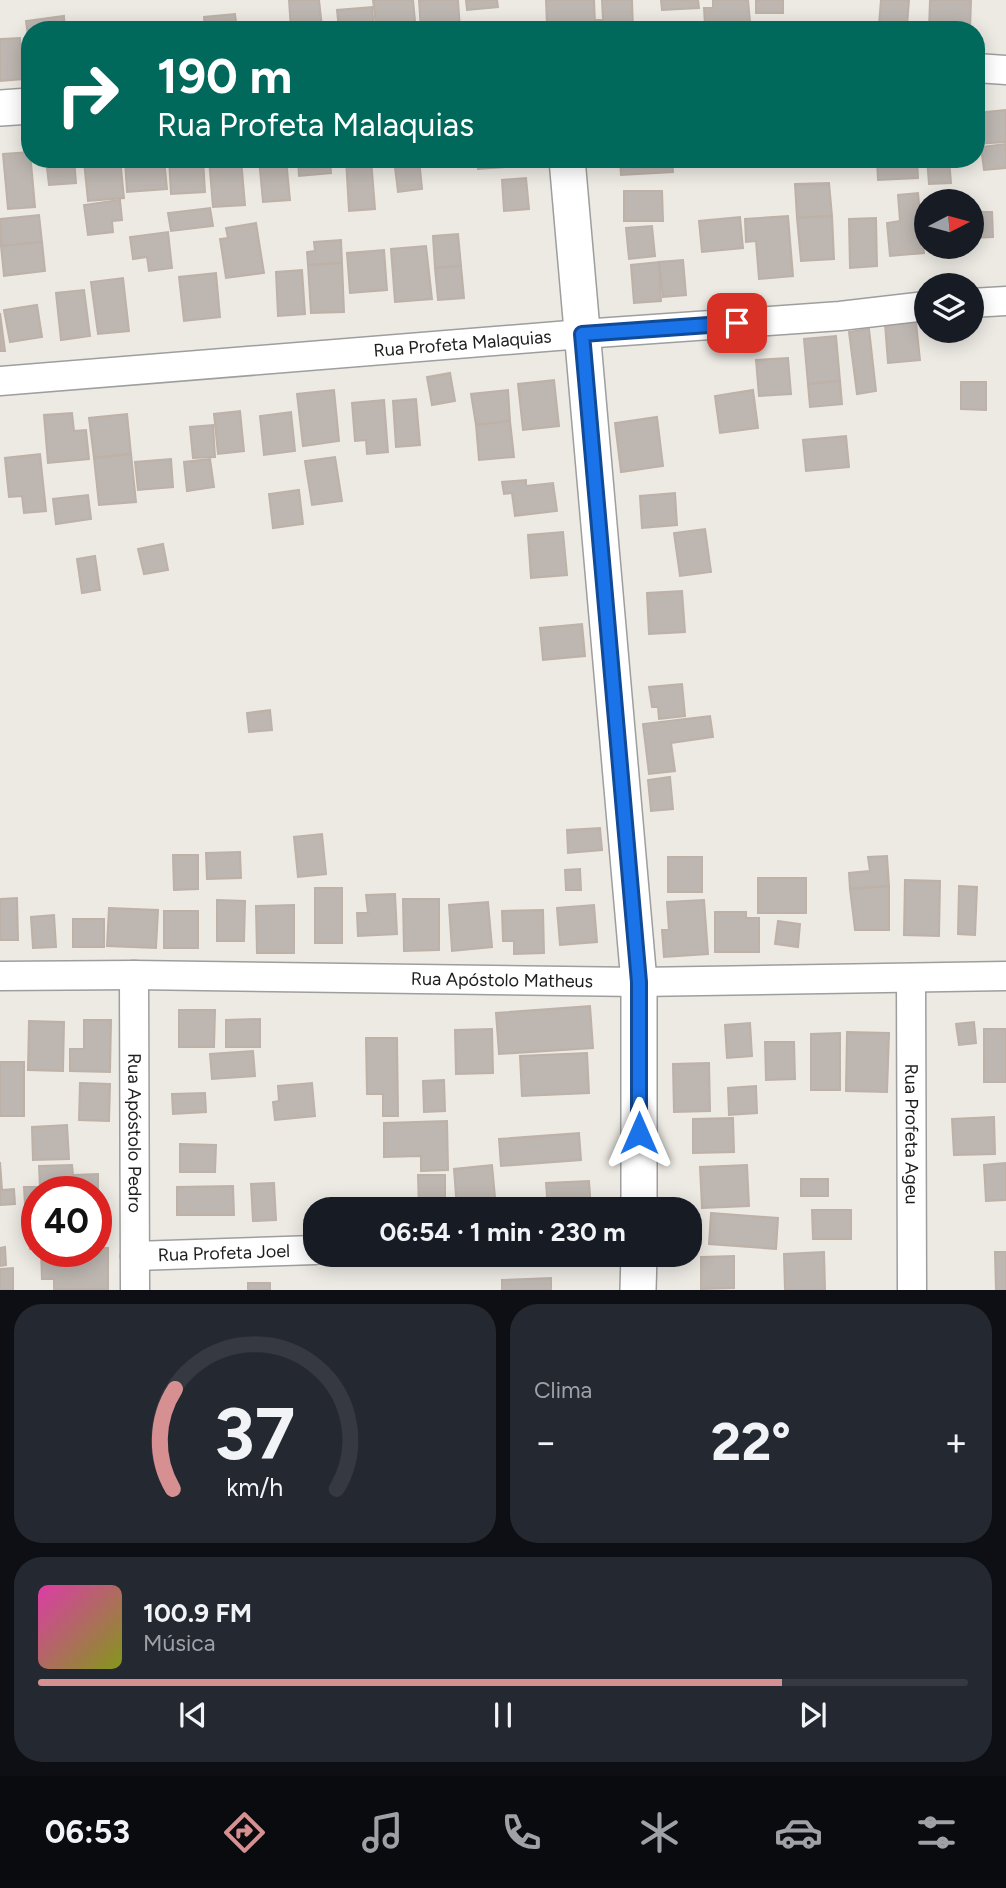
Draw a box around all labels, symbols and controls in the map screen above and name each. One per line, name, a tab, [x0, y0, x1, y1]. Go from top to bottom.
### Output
text: 190 m	[157, 46, 292, 105]
icon: right	[42, 49, 133, 140]
text: Rua Profeta Malaquias	[157, 106, 474, 144]
north arrow	[914, 189, 984, 259]
map controls	[914, 189, 984, 343]
button: layers	[914, 273, 984, 343]
pin	[707, 293, 767, 353]
icon: arrive	[718, 304, 756, 342]
street label: Rua Profeta Malaquias	[373, 326, 552, 362]
street label: Rua Apóstolo Matheus	[411, 968, 593, 992]
street label: Rua Apóstolo Pedro	[123, 1053, 146, 1213]
street label: Rua Profeta Ageu	[900, 1063, 923, 1205]
position arrow	[602, 1096, 676, 1170]
speed limit sign: 40	[21, 1176, 112, 1267]
text: 06:54 · 1 min · 230 m	[379, 1216, 626, 1248]
street label: Rua Profeta Joel	[158, 1240, 290, 1266]
text: Clima	[534, 1376, 592, 1404]
text: 37	[215, 1391, 295, 1478]
text: 22°	[711, 1411, 791, 1473]
text: −	[534, 1419, 558, 1465]
text: +	[944, 1419, 968, 1465]
text: km/h	[226, 1472, 284, 1502]
text: 100.9 FM	[143, 1597, 252, 1629]
text: Música	[143, 1629, 216, 1657]
icon: previous	[174, 1696, 212, 1734]
icon: pause	[484, 1696, 522, 1734]
icon: next	[794, 1696, 832, 1734]
icon: directions	[220, 1808, 269, 1857]
icon: music	[358, 1808, 407, 1857]
icon: phone	[497, 1808, 546, 1857]
icon: climate	[635, 1808, 684, 1857]
icon: car	[774, 1808, 823, 1857]
icon: filters	[912, 1808, 961, 1857]
text: 06:53	[45, 1813, 130, 1851]

